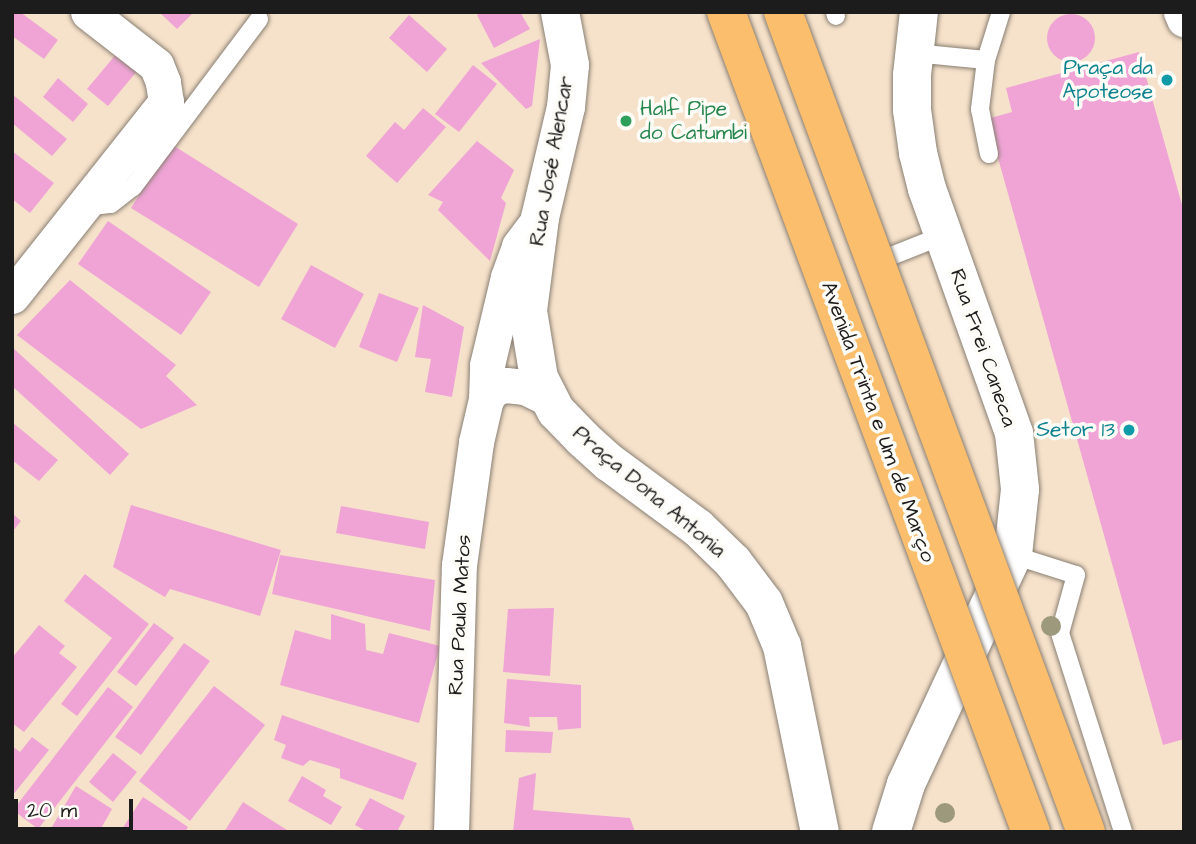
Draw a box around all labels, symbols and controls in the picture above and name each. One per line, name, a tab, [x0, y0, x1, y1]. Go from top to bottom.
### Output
place label: Praça da Apoteose	[1062, 55, 1153, 105]
marker: Praça da Apoteose	[1159, 72, 1175, 88]
street label: Rua José Alencar	[525, 74, 579, 248]
place label: Half Pipe do Catumbi	[640, 96, 747, 146]
marker: Half Pipe do Catumbi	[618, 113, 634, 129]
street label: Rua Frei Caneca	[944, 266, 1022, 430]
street label: Avenida Trinta e Um de Março	[815, 278, 941, 566]
place label: Setor 13	[1036, 417, 1115, 443]
street label: Praça Dona Antonia	[567, 421, 731, 563]
marker: Setor 13	[1121, 422, 1137, 438]
street label: Rua Paula Matos	[443, 534, 477, 696]
scale bar	[18, 784, 136, 828]
text: 20 m	[27, 796, 77, 825]

